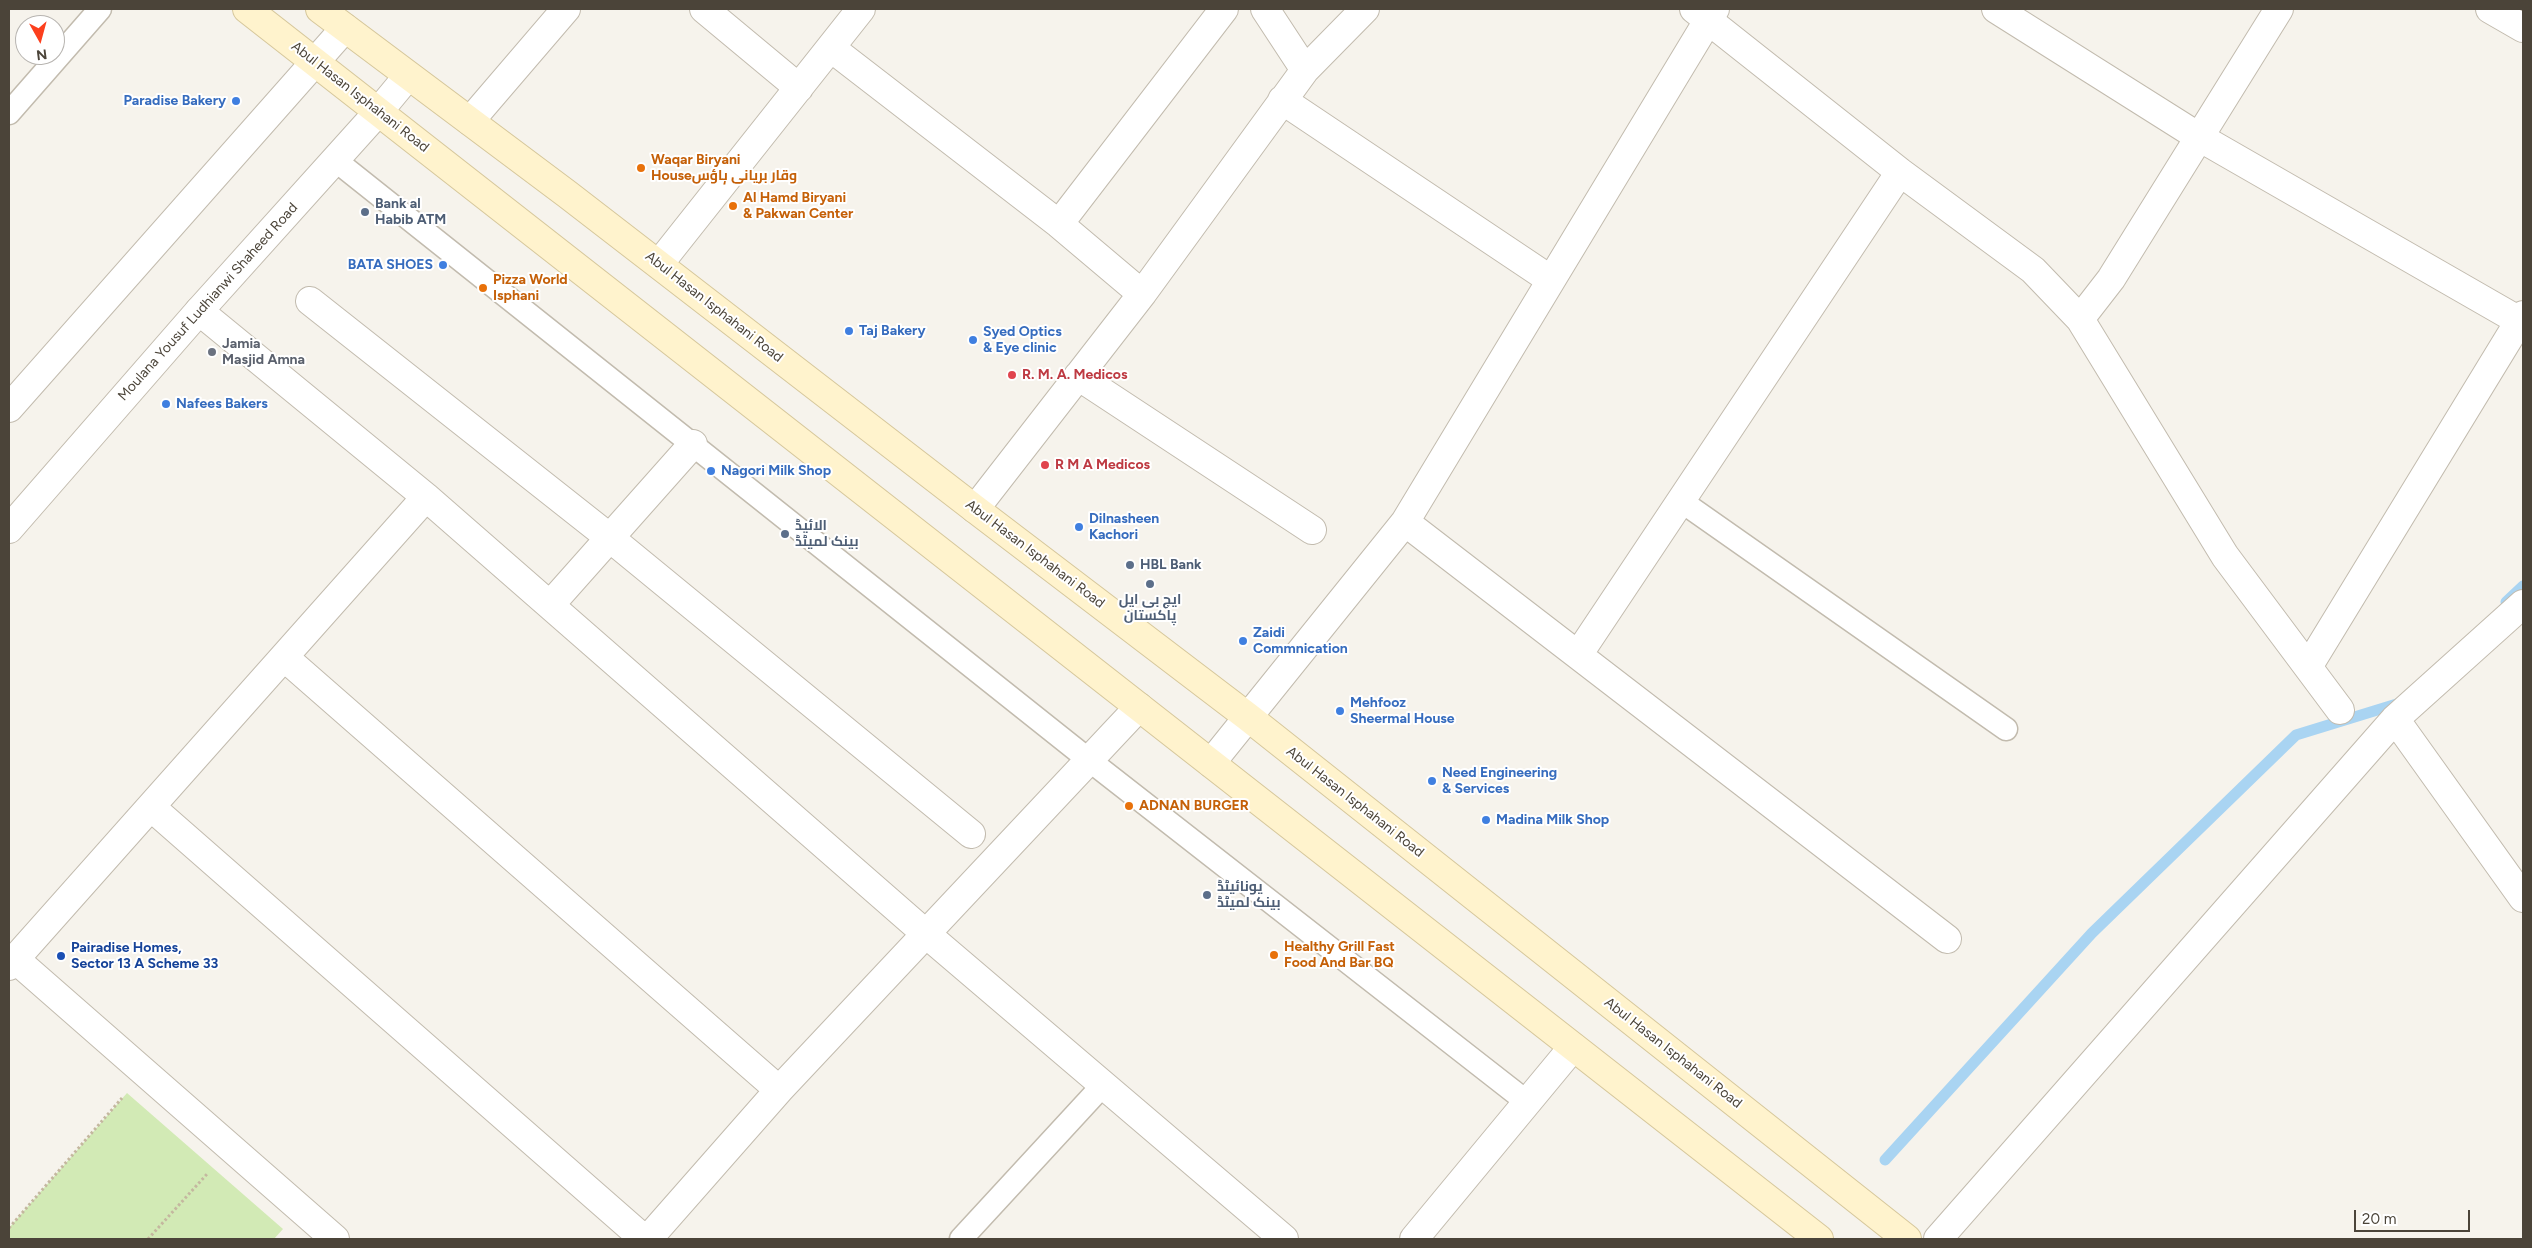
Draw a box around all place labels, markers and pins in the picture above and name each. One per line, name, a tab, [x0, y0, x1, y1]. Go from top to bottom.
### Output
place label: Paradise Bakery	[124, 93, 226, 109]
marker: Paradise Bakery	[230, 95, 242, 107]
place label: Waqar Biryani Houseوقار بریانی ہاؤس	[651, 152, 797, 184]
marker: Waqar Biryani Houseوقار بریانی ہاؤس	[635, 162, 647, 174]
place label: Al Hamd Biryani & Pakwan Center	[743, 190, 853, 222]
place label: Bank al Habib ATM	[375, 196, 446, 228]
marker: Al Hamd Biryani & Pakwan Center	[727, 200, 739, 212]
marker: Bank al Habib ATM	[359, 206, 371, 218]
place label: BATA SHOES	[348, 257, 433, 273]
marker: BATA SHOES	[437, 259, 449, 271]
place label: Pizza World Isphani	[493, 272, 568, 304]
marker: Pizza World Isphani	[477, 282, 489, 294]
place label: Taj Bakery	[859, 323, 925, 339]
place label: Syed Optics & Eye clinic	[983, 324, 1062, 357]
marker: Taj Bakery	[843, 325, 855, 337]
marker: Syed Optics & Eye clinic	[967, 334, 979, 346]
place label: Jamia Masjid Amna	[222, 336, 305, 368]
marker: Jamia Masjid Amna	[206, 346, 218, 358]
place label: R. M. A. Medicos	[1022, 367, 1127, 383]
marker: R. M. A. Medicos	[1006, 369, 1018, 381]
place label: Nafees Bakers	[176, 396, 268, 412]
marker: Nafees Bakers	[160, 398, 172, 410]
place label: R M A Medicos	[1055, 457, 1150, 473]
marker: R M A Medicos	[1039, 459, 1051, 471]
place label: Nagori Milk Shop	[721, 463, 831, 479]
marker: Nagori Milk Shop	[705, 465, 717, 477]
place label: Dilnasheen Kachori	[1089, 511, 1159, 544]
place label: الائیڈ بینک لمیٹڈ	[795, 518, 859, 550]
marker: Dilnasheen Kachori	[1073, 521, 1085, 533]
marker: الائیڈ بینک لمیٹڈ	[779, 528, 791, 540]
place label: HBL Bank	[1140, 557, 1201, 573]
marker: HBL Bank	[1124, 559, 1136, 571]
marker: ایچ بی ایل پاکستان	[1144, 578, 1156, 590]
place label: ایچ بی ایل پاکستان	[1119, 592, 1181, 624]
place label: Zaidi Commnication	[1253, 625, 1348, 658]
marker: Zaidi Commnication	[1237, 635, 1249, 647]
place label: Mehfooz Sheermal House	[1350, 695, 1455, 728]
marker: Mehfooz Sheermal House	[1334, 705, 1346, 717]
place label: Need Engineering & Services	[1442, 765, 1557, 798]
marker: Need Engineering & Services	[1426, 775, 1438, 787]
place label: ADNAN BURGER	[1139, 798, 1249, 814]
marker: ADNAN BURGER	[1123, 800, 1135, 812]
place label: Madina Milk Shop	[1496, 812, 1609, 828]
marker: Madina Milk Shop	[1480, 814, 1492, 826]
place label: یونائیٹڈ بینک لمیٹڈ	[1217, 879, 1281, 912]
marker: یونائیٹڈ بینک لمیٹڈ	[1201, 889, 1213, 901]
place label: Healthy Grill Fast Food And Bar BQ	[1284, 939, 1395, 972]
place label: Pairadise Homes, Sector 13 A Scheme 33	[71, 940, 218, 972]
marker: Healthy Grill Fast Food And Bar BQ	[1268, 949, 1280, 961]
marker: Pairadise Homes, Sector 13 A Scheme 33	[55, 950, 67, 962]

